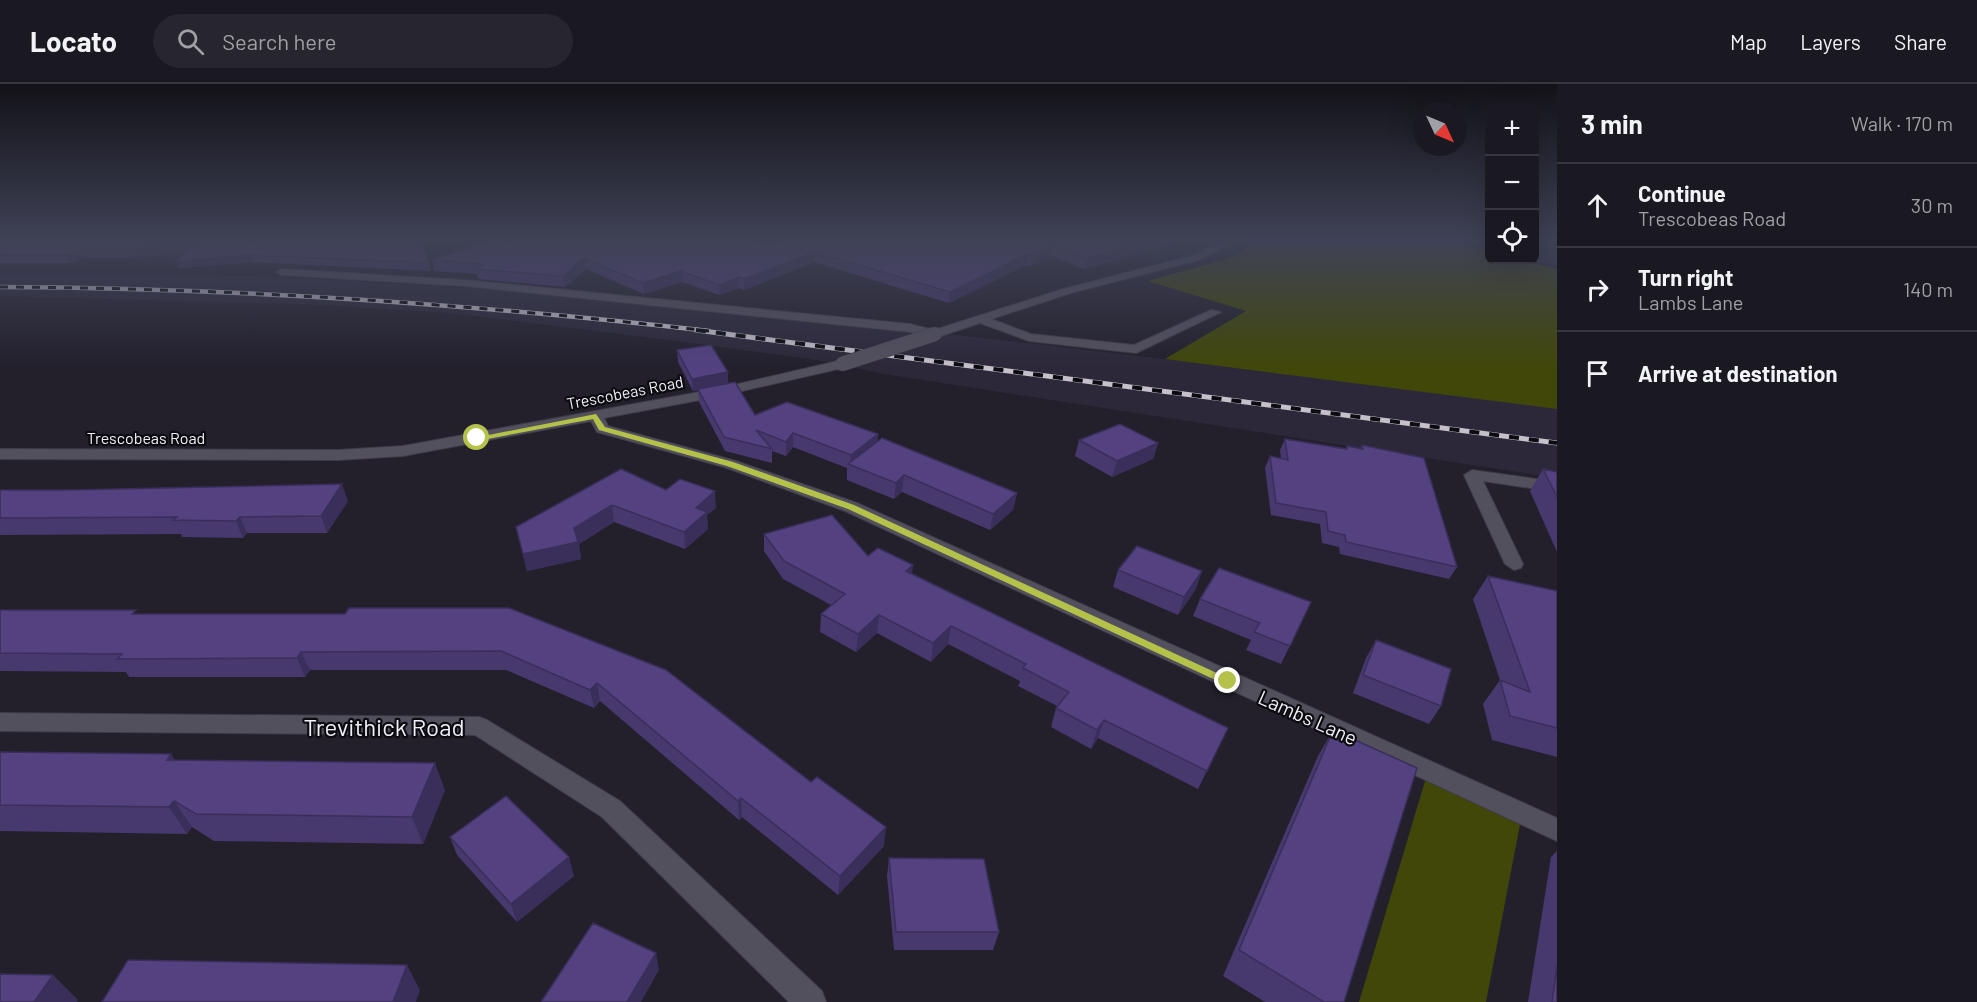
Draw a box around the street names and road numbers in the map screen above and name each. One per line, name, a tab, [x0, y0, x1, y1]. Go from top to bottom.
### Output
street label: Trescobeas Road	[565, 371, 685, 413]
street label: Trescobeas Road	[87, 428, 205, 447]
street label: Lambs Lane	[1255, 685, 1361, 749]
street label: Trevithick Road	[303, 712, 465, 741]

